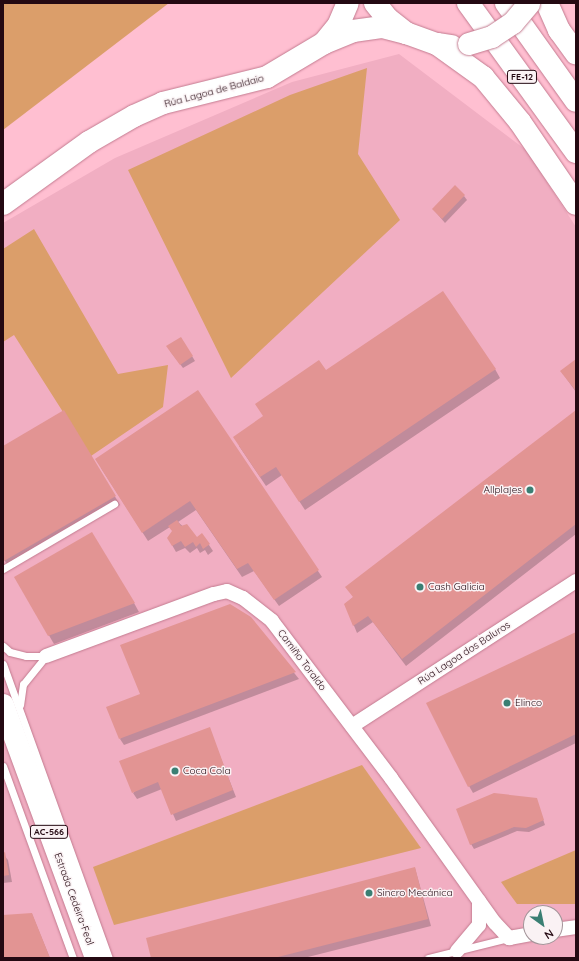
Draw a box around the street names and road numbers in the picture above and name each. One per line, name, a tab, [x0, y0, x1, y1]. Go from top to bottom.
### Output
road number: FE-12	[506, 70, 538, 84]
street label: Rúa Lagoa de Baldaio	[163, 72, 265, 110]
street label: Rúa Lagoa dos Baluros	[416, 619, 512, 687]
street label: Camiño Toraldo	[275, 627, 329, 693]
road number: AC-566	[29, 825, 69, 839]
street label: Estrada Cedeira-Feal	[52, 851, 96, 947]

